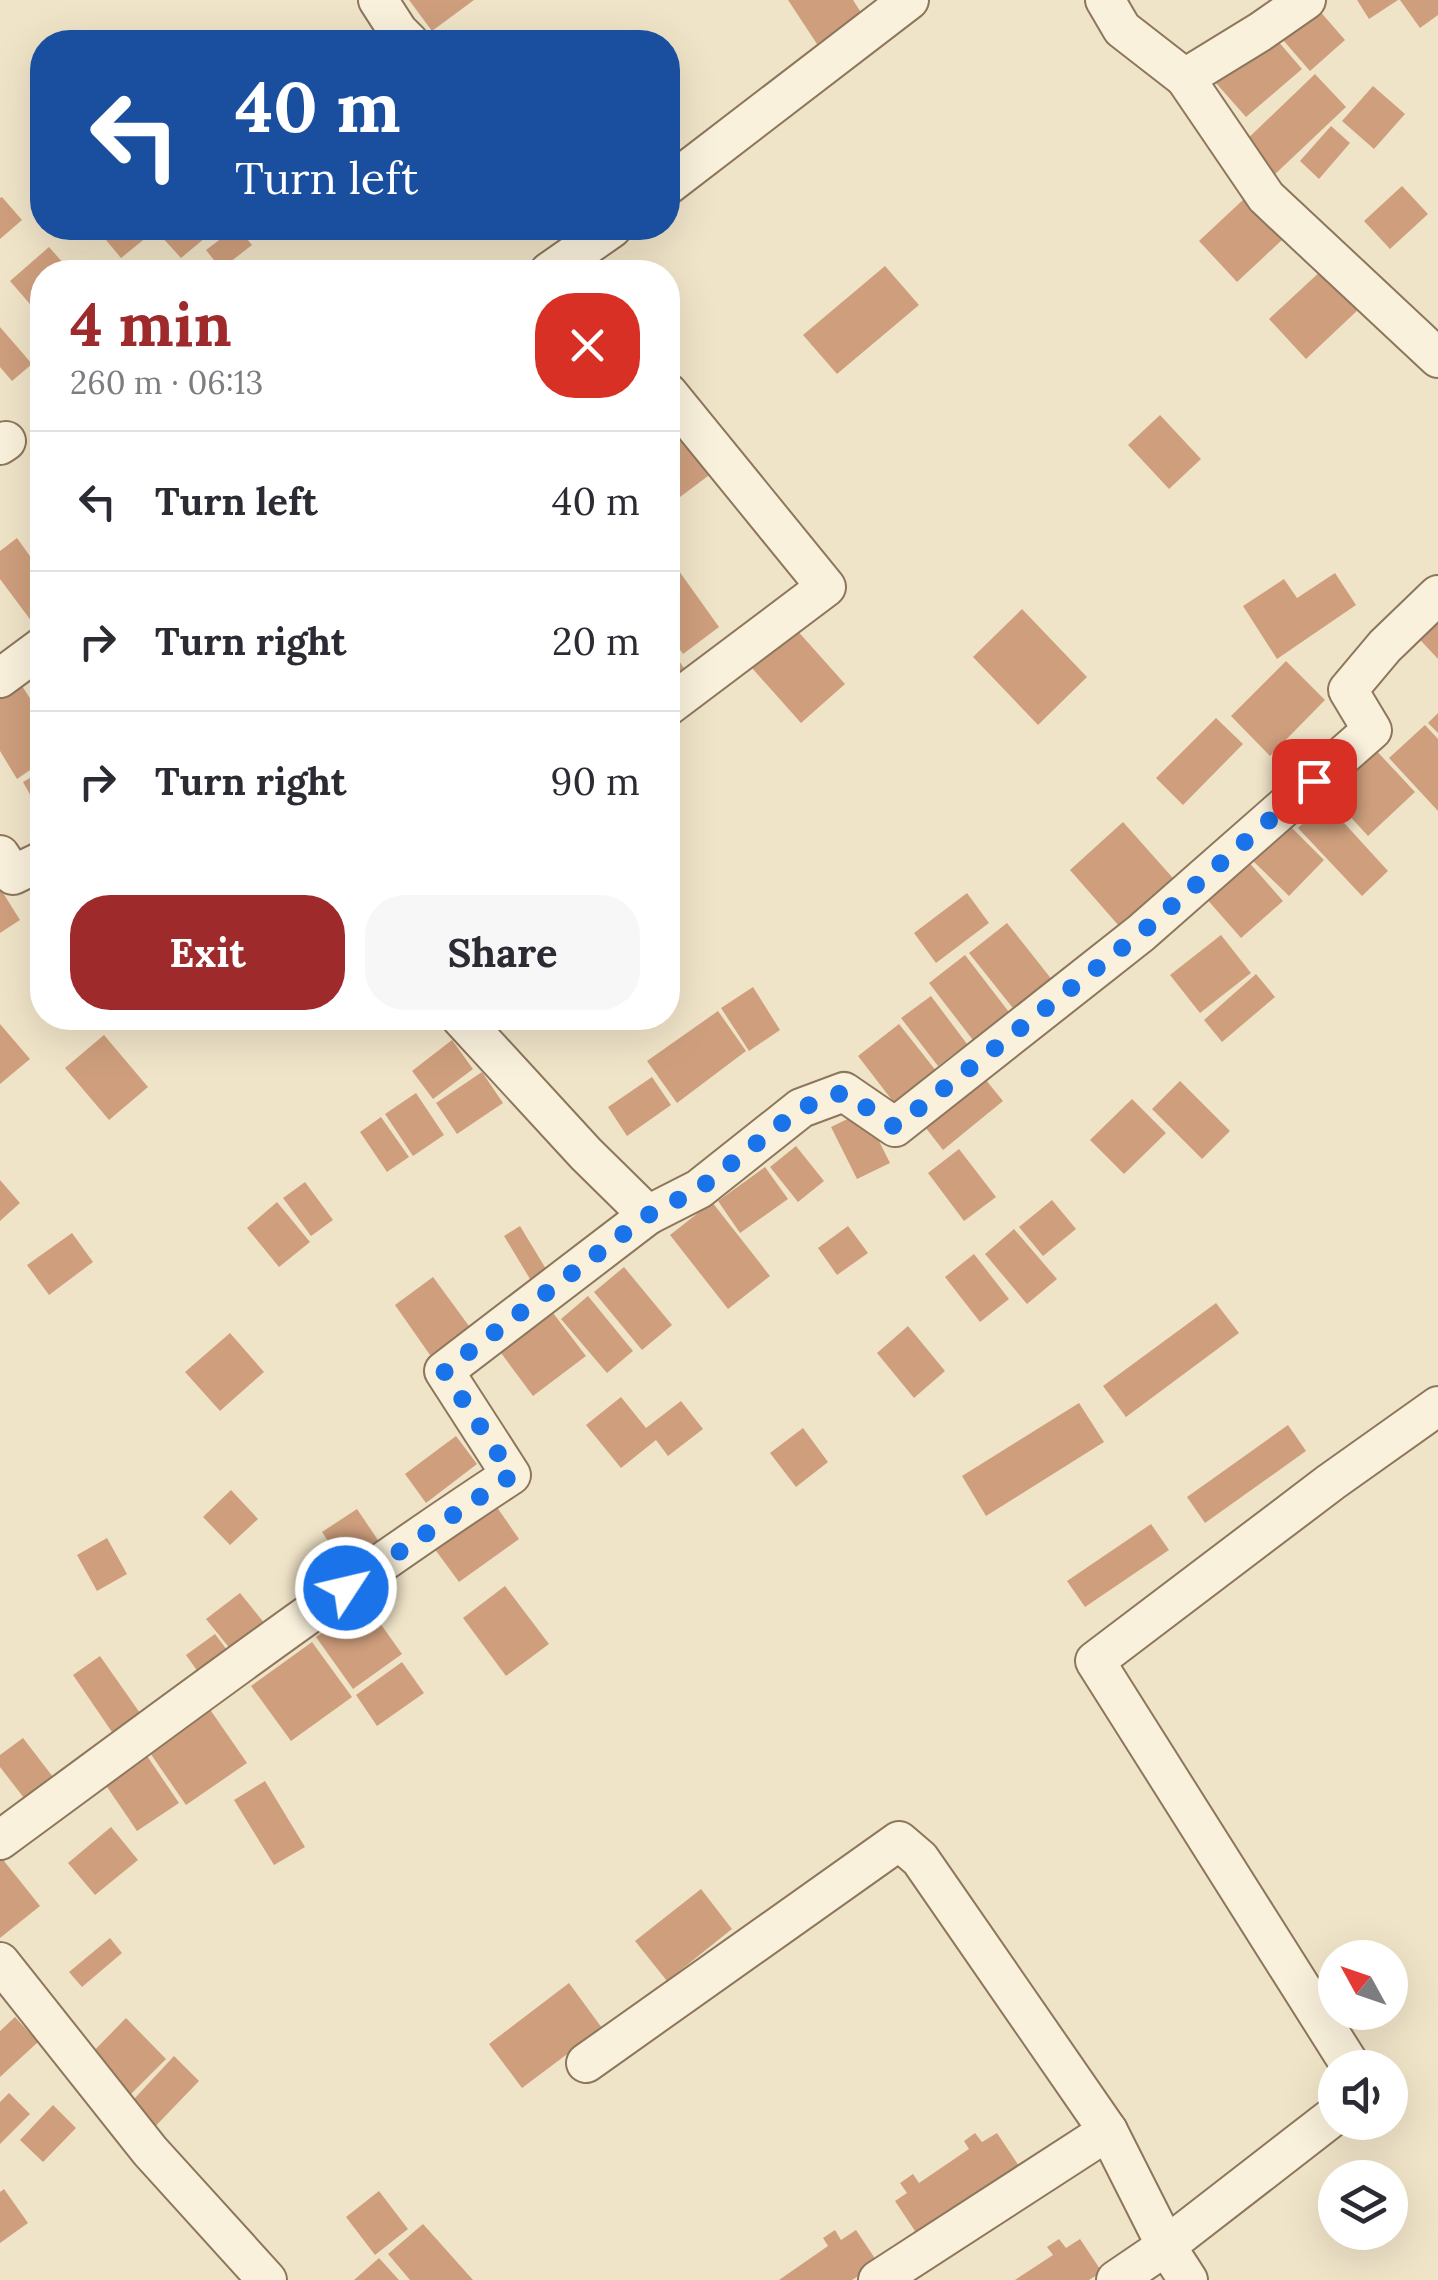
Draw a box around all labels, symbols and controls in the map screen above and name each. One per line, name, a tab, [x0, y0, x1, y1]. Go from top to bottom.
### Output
text: 40 m	[235, 62, 401, 151]
icon: left	[70, 70, 200, 200]
text: Turn left	[235, 149, 418, 206]
text: 4 min	[70, 286, 232, 362]
button: close	[535, 293, 640, 398]
text: 260 m · 06:13	[70, 362, 263, 403]
icon: left	[70, 474, 125, 529]
text: Turn left	[155, 477, 318, 525]
text: 40 m	[552, 477, 640, 525]
icon: right	[70, 614, 125, 669]
text: Turn right	[155, 617, 346, 665]
text: 20 m	[552, 617, 640, 665]
pin	[1272, 739, 1357, 824]
icon: right	[70, 754, 125, 809]
icon: arrive	[1287, 754, 1342, 809]
text: Turn right	[155, 757, 346, 805]
text: 90 m	[550, 757, 640, 805]
button: Exit	[70, 895, 345, 1010]
button: Share	[365, 895, 640, 1010]
position arrow	[294, 1536, 398, 1640]
north arrow	[1318, 1940, 1408, 2030]
map controls	[1318, 1940, 1408, 2250]
button: sound	[1318, 2050, 1408, 2140]
button: layers	[1318, 2160, 1408, 2250]

